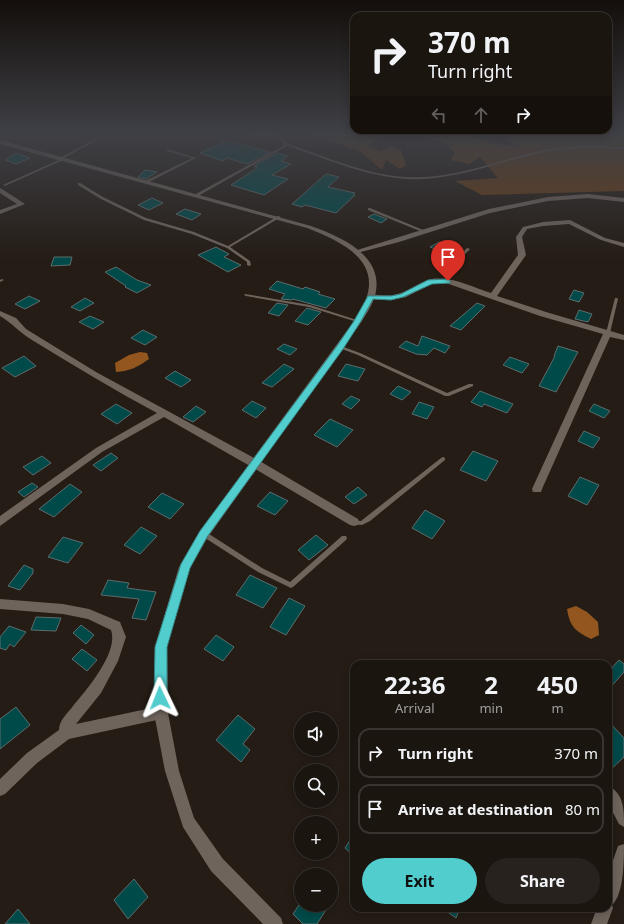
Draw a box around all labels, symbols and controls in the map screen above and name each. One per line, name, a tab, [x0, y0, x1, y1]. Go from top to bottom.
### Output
text: 370 m	[428, 23, 511, 61]
icon: right	[362, 28, 414, 80]
text: Turn right	[428, 59, 512, 83]
icon: left	[428, 104, 450, 126]
icon: ahead	[470, 104, 492, 126]
icon: right	[512, 104, 534, 126]
pin	[431, 240, 465, 281]
icon: arrive	[437, 246, 459, 268]
text: 22:36	[384, 668, 446, 701]
text: 2	[484, 668, 498, 701]
text: 450	[537, 668, 578, 701]
position arrow	[139, 677, 181, 719]
text: Arrival	[395, 699, 435, 717]
text: min	[479, 699, 503, 717]
text: m	[551, 699, 564, 717]
map controls	[294, 712, 338, 912]
button: sound	[294, 712, 338, 756]
icon: right	[364, 742, 386, 764]
text: Turn right	[398, 743, 473, 763]
text: 370 m	[554, 743, 598, 763]
button: search	[294, 764, 338, 808]
icon: arrive	[364, 798, 386, 820]
text: Arrive at destination	[398, 799, 553, 819]
text: 80 m	[565, 799, 600, 819]
button: +	[294, 816, 338, 860]
button: Exit	[362, 858, 477, 904]
button: Share	[485, 858, 600, 904]
button: −	[294, 868, 338, 912]

